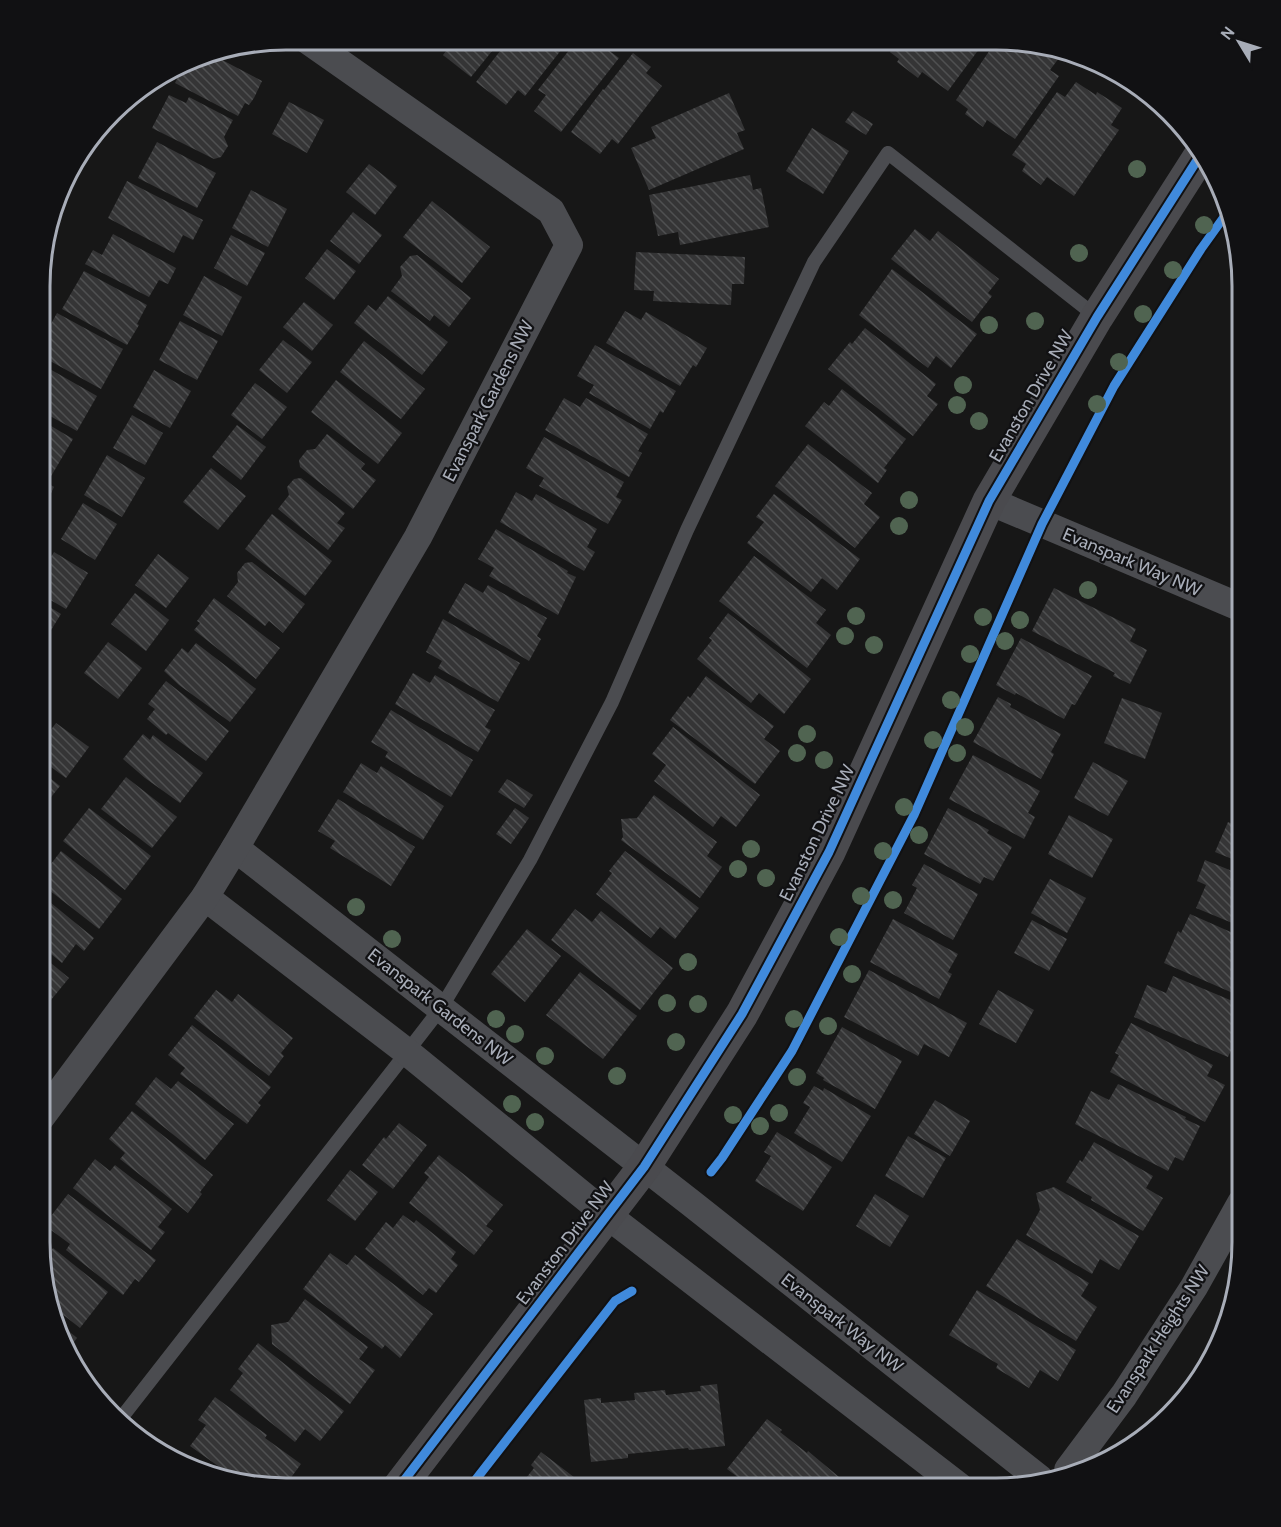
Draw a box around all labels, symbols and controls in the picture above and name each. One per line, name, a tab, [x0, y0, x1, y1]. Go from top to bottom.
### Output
north arrow	[1209, 12, 1269, 72]
text: N	[1217, 23, 1239, 43]
street label: Evanspark Gardens NW	[438, 317, 538, 485]
street label: Evanston Drive NW	[984, 326, 1078, 466]
street label: Evanspark Way NW	[1059, 523, 1205, 601]
street label: Evanston Drive NW	[775, 761, 859, 905]
street label: Evanspark Gardens NW	[363, 944, 517, 1070]
street label: Evanston Drive NW	[511, 1177, 619, 1309]
street label: Evanspark Heights NW	[1102, 1261, 1214, 1417]
street label: Evanspark Way NW	[777, 1269, 907, 1377]

